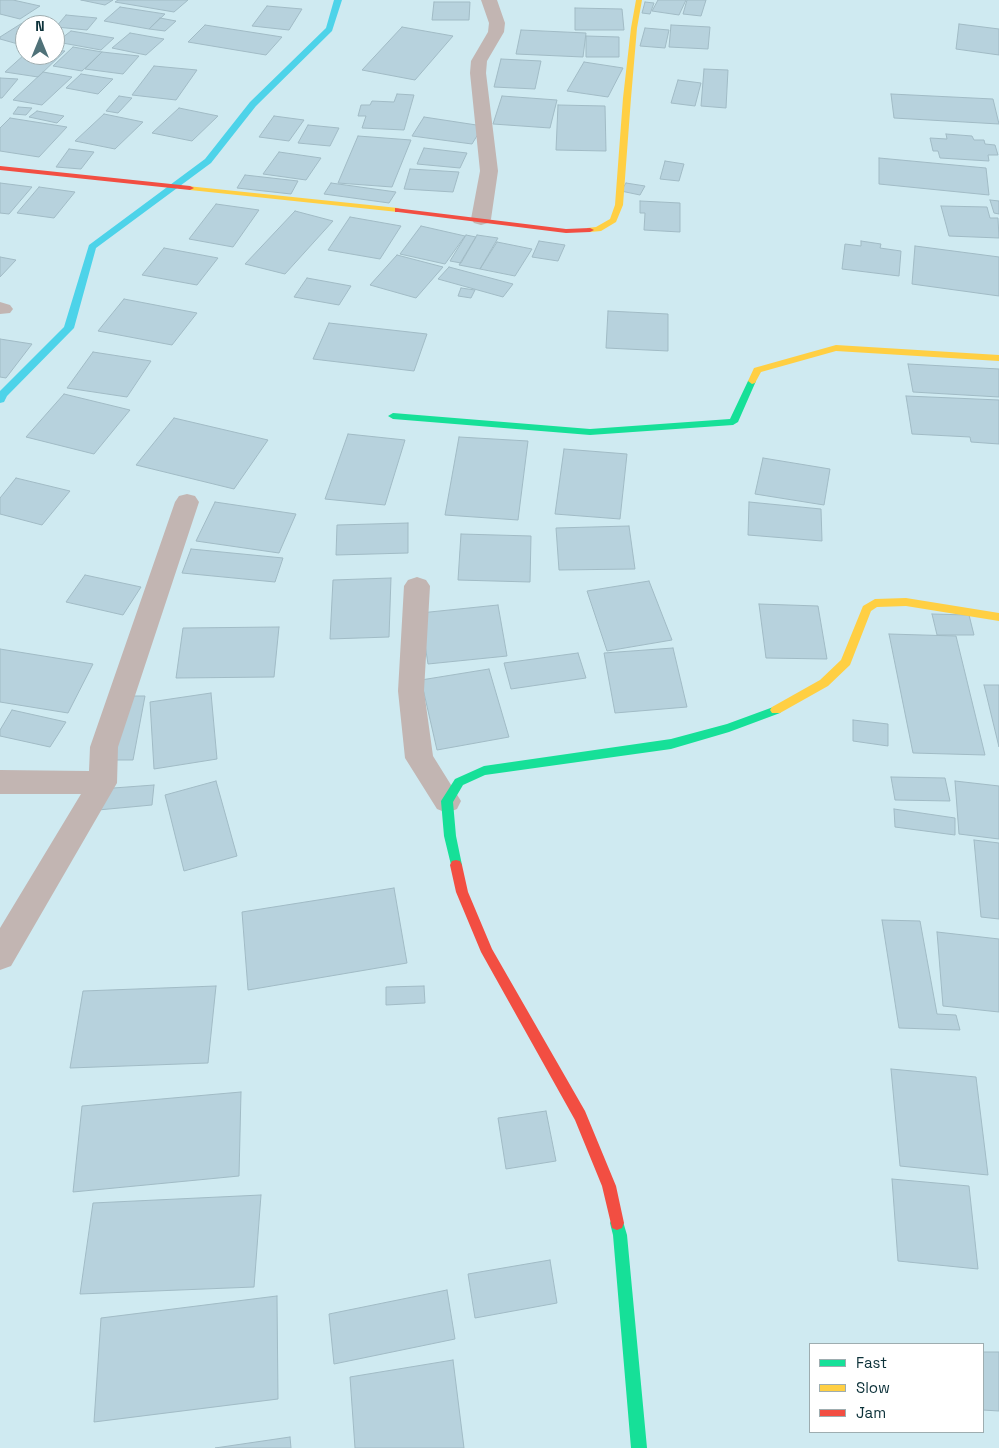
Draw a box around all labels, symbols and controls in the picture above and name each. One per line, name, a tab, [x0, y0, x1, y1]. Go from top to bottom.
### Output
north arrow	[15, 15, 65, 65]
text: N	[35, 17, 45, 35]
legend	[809, 1343, 984, 1433]
text: Fast	[856, 1353, 887, 1372]
text: Slow	[856, 1378, 890, 1397]
text: Jam	[856, 1403, 886, 1422]

